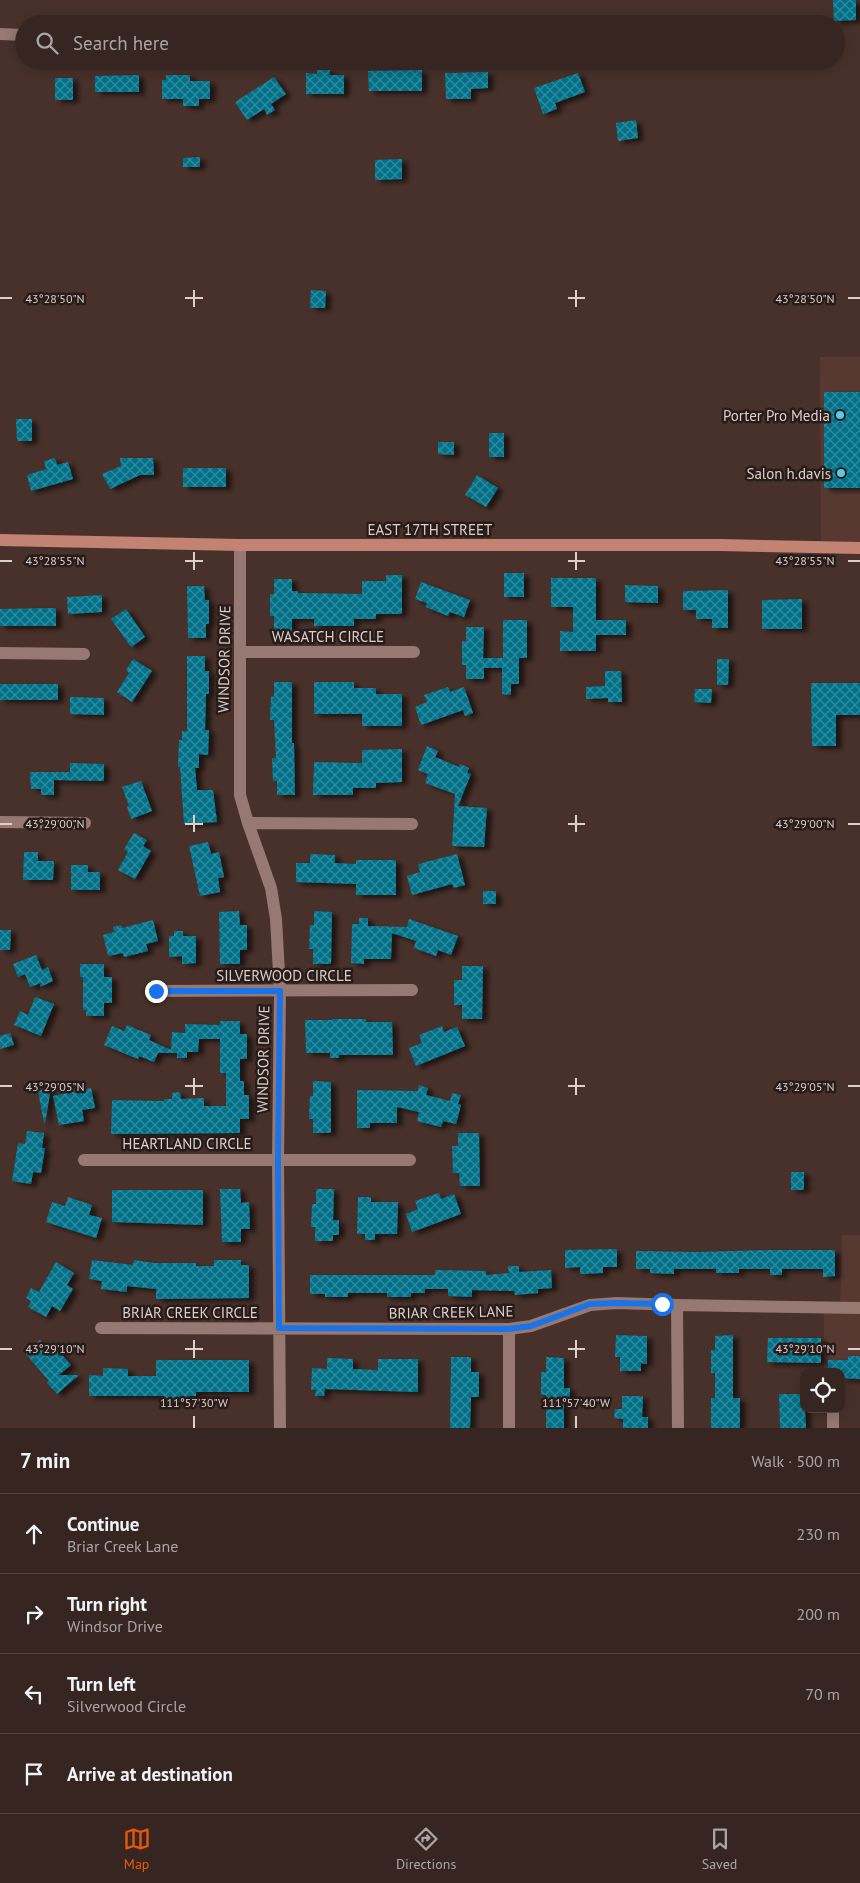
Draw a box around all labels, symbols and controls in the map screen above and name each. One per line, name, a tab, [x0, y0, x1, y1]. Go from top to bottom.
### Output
search box	[15, 15, 845, 70]
icon: search	[33, 29, 61, 57]
text: Search here	[73, 31, 169, 55]
text: 43°28'50"N	[25, 291, 85, 306]
text: 43°28'50"N	[775, 291, 835, 306]
place label: Porter Pro Media	[723, 406, 830, 425]
marker: Porter Pro Media	[834, 409, 846, 421]
place label: Salon h.davis	[746, 464, 831, 483]
marker: Salon h.davis	[835, 467, 847, 479]
street label: EAST 17TH STREET	[368, 520, 493, 539]
text: 43°28'55"N	[25, 553, 85, 568]
text: 43°28'55"N	[775, 553, 835, 568]
street label: WINDSOR DRIVE	[214, 605, 234, 713]
street label: WASATCH CIRCLE	[272, 627, 384, 646]
text: 43°29'00"N	[25, 816, 85, 831]
text: 43°29'00"N	[775, 816, 835, 831]
street label: SILVERWOOD CIRCLE	[216, 966, 352, 985]
route end	[145, 980, 168, 1003]
street label: WINDSOR DRIVE	[253, 1005, 273, 1113]
text: 43°29'05"N	[25, 1079, 85, 1094]
text: 43°29'05"N	[775, 1079, 835, 1094]
street label: HEARTLAND CIRCLE	[122, 1134, 252, 1153]
route start	[651, 1293, 674, 1316]
street label: BRIAR CREEK LANE	[388, 1301, 514, 1323]
street label: BRIAR CREEK CIRCLE	[122, 1303, 258, 1322]
text: 43°29'10"N	[25, 1341, 85, 1356]
text: 43°29'10"N	[775, 1341, 835, 1356]
map controls	[800, 1368, 845, 1413]
button: locate	[800, 1368, 845, 1413]
text: 111°57'30"W	[160, 1395, 228, 1410]
text: 111°57'40"W	[542, 1395, 610, 1410]
text: 7 min	[20, 1447, 70, 1474]
text: Walk · 500 m	[751, 1451, 840, 1471]
text: Continue	[67, 1512, 139, 1536]
icon: ahead	[20, 1520, 48, 1548]
text: 230 m	[797, 1524, 840, 1544]
text: Briar Creek Lane	[67, 1536, 178, 1556]
text: Turn right	[67, 1592, 147, 1616]
icon: right	[20, 1600, 48, 1628]
text: 200 m	[797, 1604, 840, 1624]
text: Windsor Drive	[67, 1616, 163, 1636]
text: Turn left	[67, 1672, 136, 1696]
icon: left	[20, 1680, 48, 1708]
text: 70 m	[805, 1684, 840, 1704]
text: Silverwood Circle	[67, 1696, 186, 1716]
icon: arrive	[20, 1760, 48, 1788]
text: Arrive at destination	[67, 1762, 233, 1786]
tab: Map	[123, 1825, 151, 1873]
tab: Directions	[396, 1825, 456, 1873]
tab: Saved	[702, 1825, 737, 1873]

